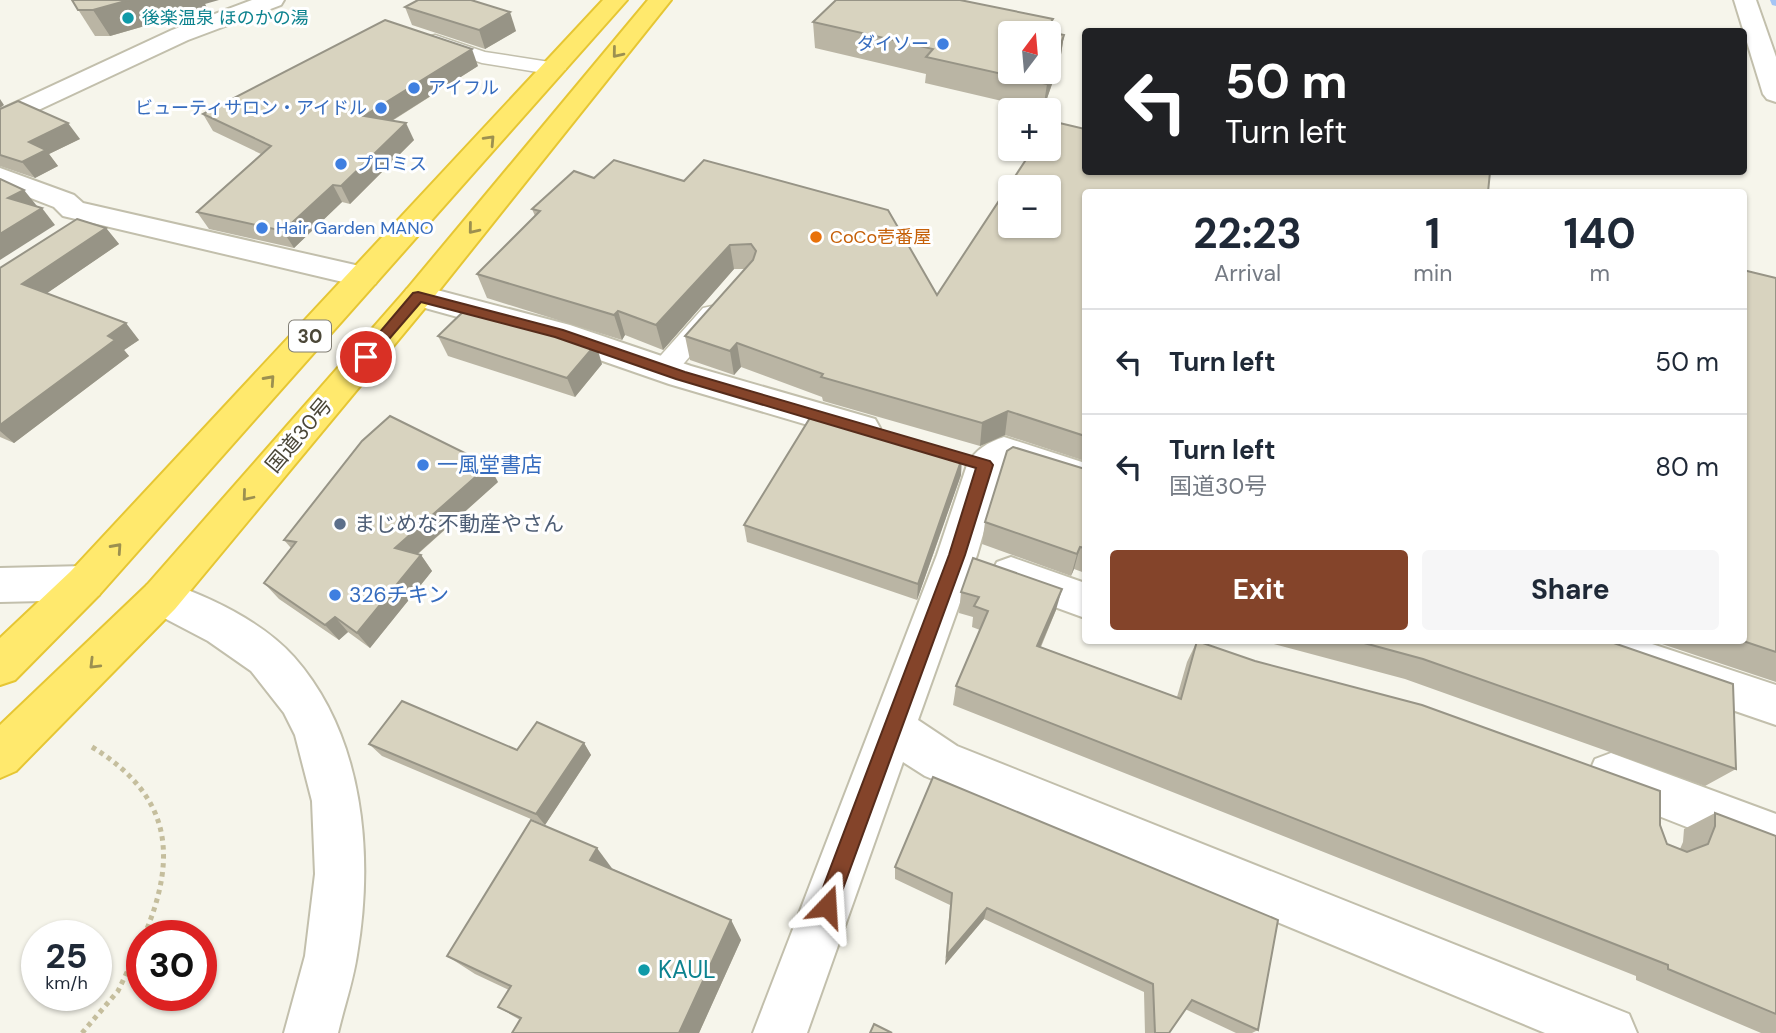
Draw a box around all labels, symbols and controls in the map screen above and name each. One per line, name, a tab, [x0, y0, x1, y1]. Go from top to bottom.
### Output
place label: 後楽温泉 ほのかの湯	[142, 6, 309, 30]
marker: 後楽温泉 ほのかの湯	[120, 10, 136, 26]
north arrow	[998, 21, 1060, 84]
map controls	[998, 21, 1061, 238]
place label: ダイソー	[857, 32, 929, 56]
marker: ダイソー	[935, 36, 951, 52]
one-way arrow	[613, 44, 625, 57]
text: 50 m	[1225, 49, 1348, 113]
icon: left	[1110, 56, 1201, 147]
place label: アイフル	[428, 76, 499, 100]
marker: アイフル	[406, 80, 422, 96]
place label: ビューティサロン・アイドル	[135, 96, 367, 120]
button: +	[998, 98, 1061, 161]
marker: ビューティサロン・アイドル	[373, 100, 389, 116]
text: Turn left	[1225, 111, 1347, 153]
one-way arrow	[482, 135, 494, 148]
place label: プロミス	[355, 152, 427, 176]
marker: プロミス	[333, 156, 349, 172]
button: −	[998, 175, 1061, 238]
text: 22:23	[1193, 206, 1302, 261]
text: 1	[1425, 206, 1440, 261]
text: 140	[1564, 206, 1636, 261]
place label: Hair Garden MANO	[276, 216, 434, 240]
marker: Hair Garden MANO	[254, 220, 270, 236]
one-way arrow	[469, 220, 481, 233]
place label: CoCo壱番屋	[830, 225, 931, 249]
marker: CoCo壱番屋	[808, 229, 824, 245]
text: Arrival	[1214, 258, 1281, 288]
text: min	[1413, 258, 1452, 288]
text: m	[1589, 258, 1610, 288]
road number: 30	[289, 320, 331, 352]
pin	[336, 327, 396, 387]
icon: arrive	[347, 338, 385, 376]
icon: left	[1110, 343, 1148, 381]
text: Turn left	[1169, 345, 1276, 379]
text: 50 m	[1655, 345, 1719, 379]
one-way arrow	[262, 375, 274, 388]
street label: 国道30号	[259, 392, 339, 478]
text: Turn left	[1169, 433, 1276, 467]
icon: left	[1110, 448, 1148, 486]
text: 80 m	[1655, 450, 1719, 484]
place label: 一風堂書店	[437, 451, 542, 479]
marker: 一風堂書店	[415, 457, 431, 473]
text: 国道30号	[1169, 471, 1267, 501]
one-way arrow	[243, 488, 255, 501]
place label: まじめな不動産やさん	[354, 510, 564, 538]
marker: まじめな不動産やさん	[332, 516, 348, 532]
one-way arrow	[109, 543, 121, 556]
button: Exit	[1110, 550, 1408, 630]
button: Share	[1422, 550, 1719, 630]
place label: 326チキン	[349, 581, 449, 609]
marker: 326チキン	[327, 587, 343, 603]
one-way arrow	[89, 655, 102, 668]
position arrow	[790, 869, 864, 943]
speed limit sign: 30	[126, 920, 217, 1011]
text: 25	[46, 933, 87, 979]
place label: KAUL	[658, 954, 716, 985]
marker: KAUL	[636, 962, 652, 978]
text: km/h	[45, 971, 88, 995]

